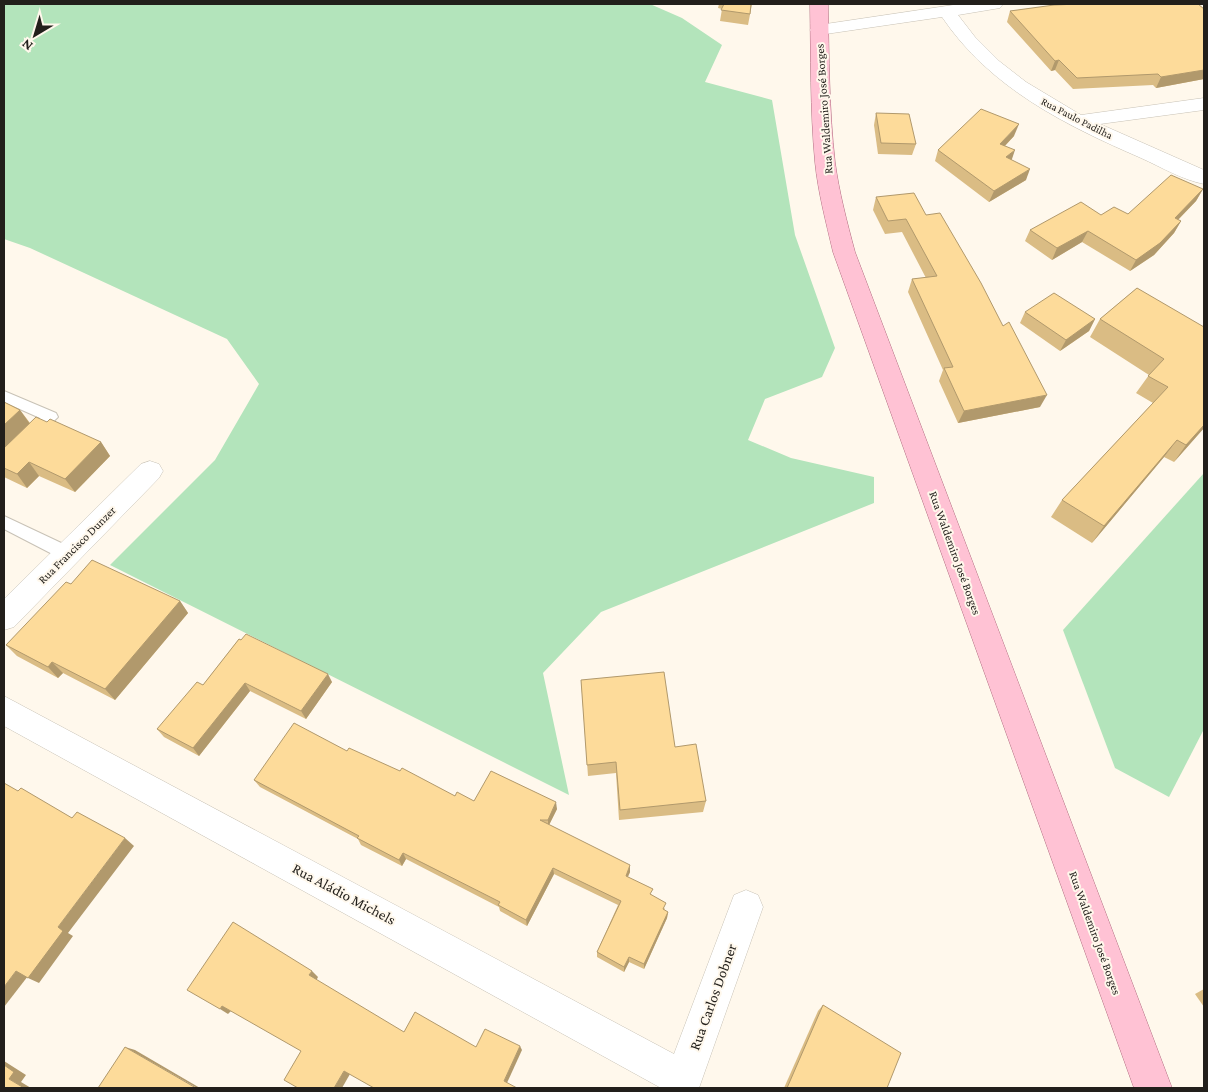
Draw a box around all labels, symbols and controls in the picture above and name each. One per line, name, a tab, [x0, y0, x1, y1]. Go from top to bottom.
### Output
north arrow	[10, 10, 60, 60]
text: N	[18, 36, 36, 54]
street label: Rua Waldemiro José Borges	[812, 43, 836, 175]
street label: Rua Paulo Padilha	[1039, 95, 1115, 141]
street label: Rua Waldemiro José Borges	[926, 489, 984, 617]
street label: Rua Francisco Dunzer	[35, 503, 119, 587]
street label: Rua Aládio Michels	[290, 860, 398, 928]
street label: Rua Waldemiro José Borges	[1066, 869, 1124, 997]
street label: Rua Carlos Dobner	[686, 941, 740, 1052]

